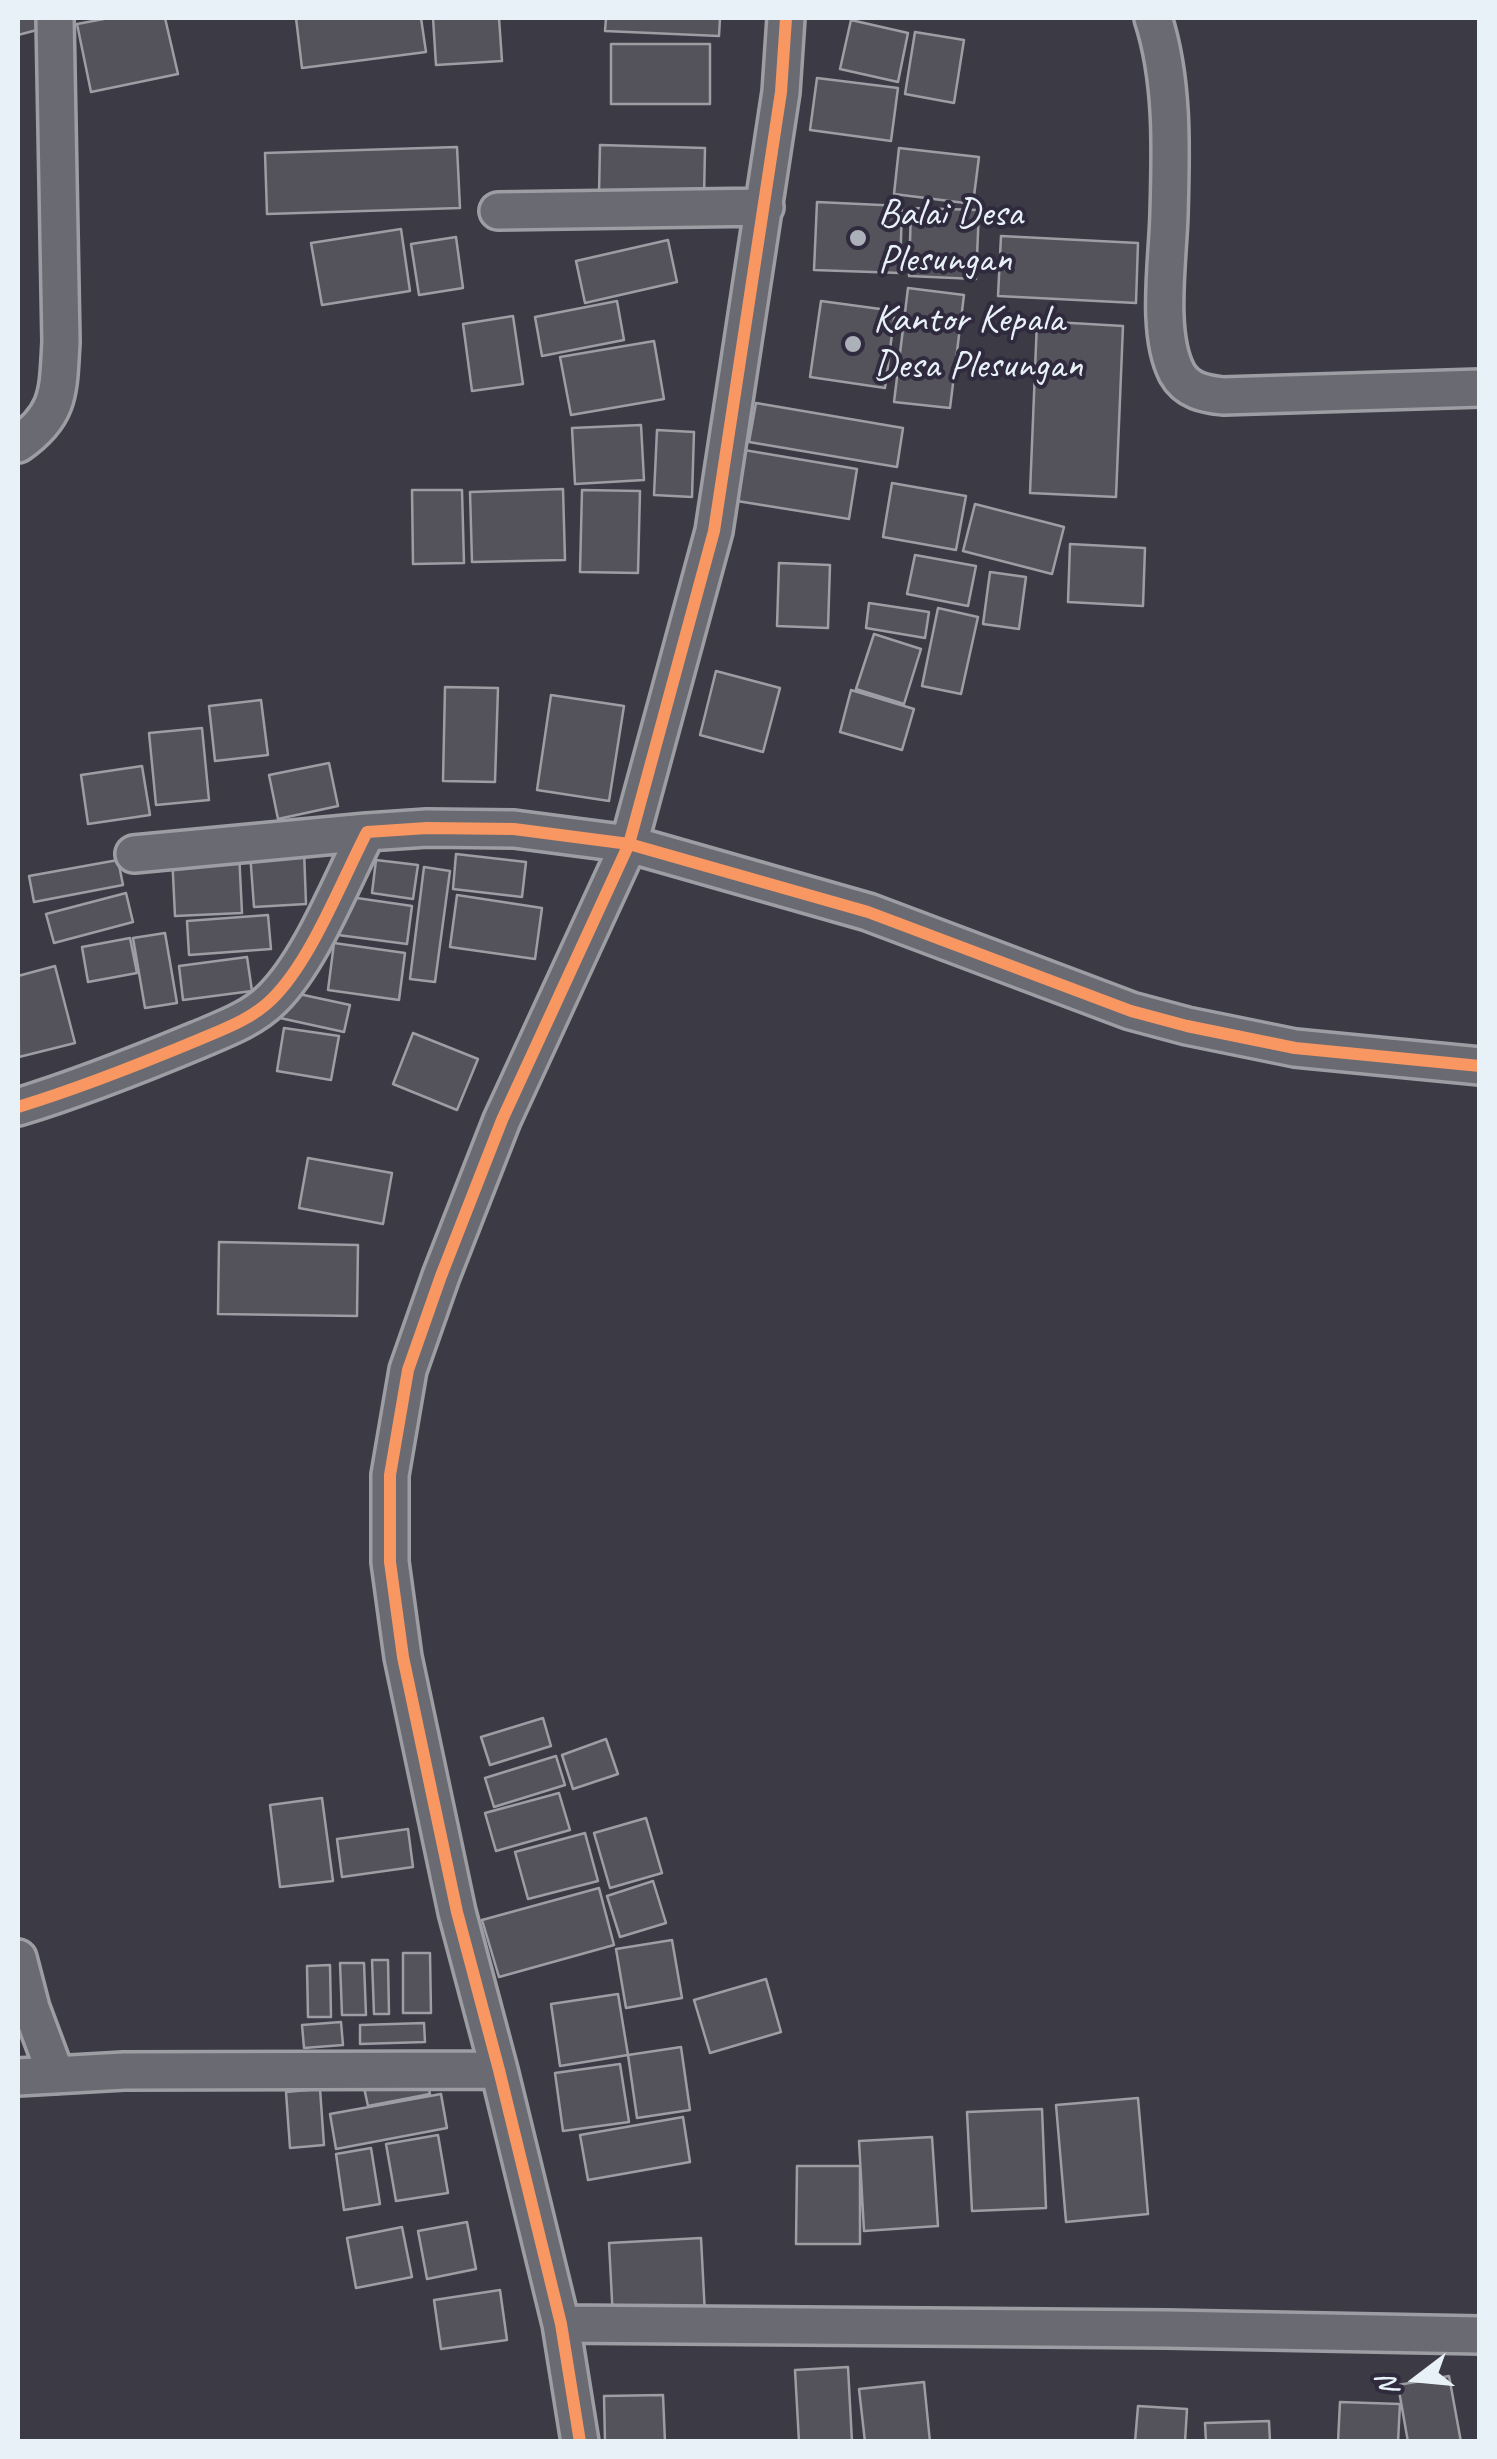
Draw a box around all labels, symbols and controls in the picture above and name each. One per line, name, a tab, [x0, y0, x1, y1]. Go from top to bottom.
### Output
place label: Balai Desa Plesungan	[878, 191, 1022, 285]
marker: Balai Desa Plesungan	[847, 227, 869, 249]
place label: Kantor Kepala Desa Plesungan	[873, 297, 1083, 391]
marker: Kantor Kepala Desa Plesungan	[842, 333, 864, 355]
north arrow	[1367, 2329, 1467, 2429]
text: N	[1368, 2374, 1407, 2401]

